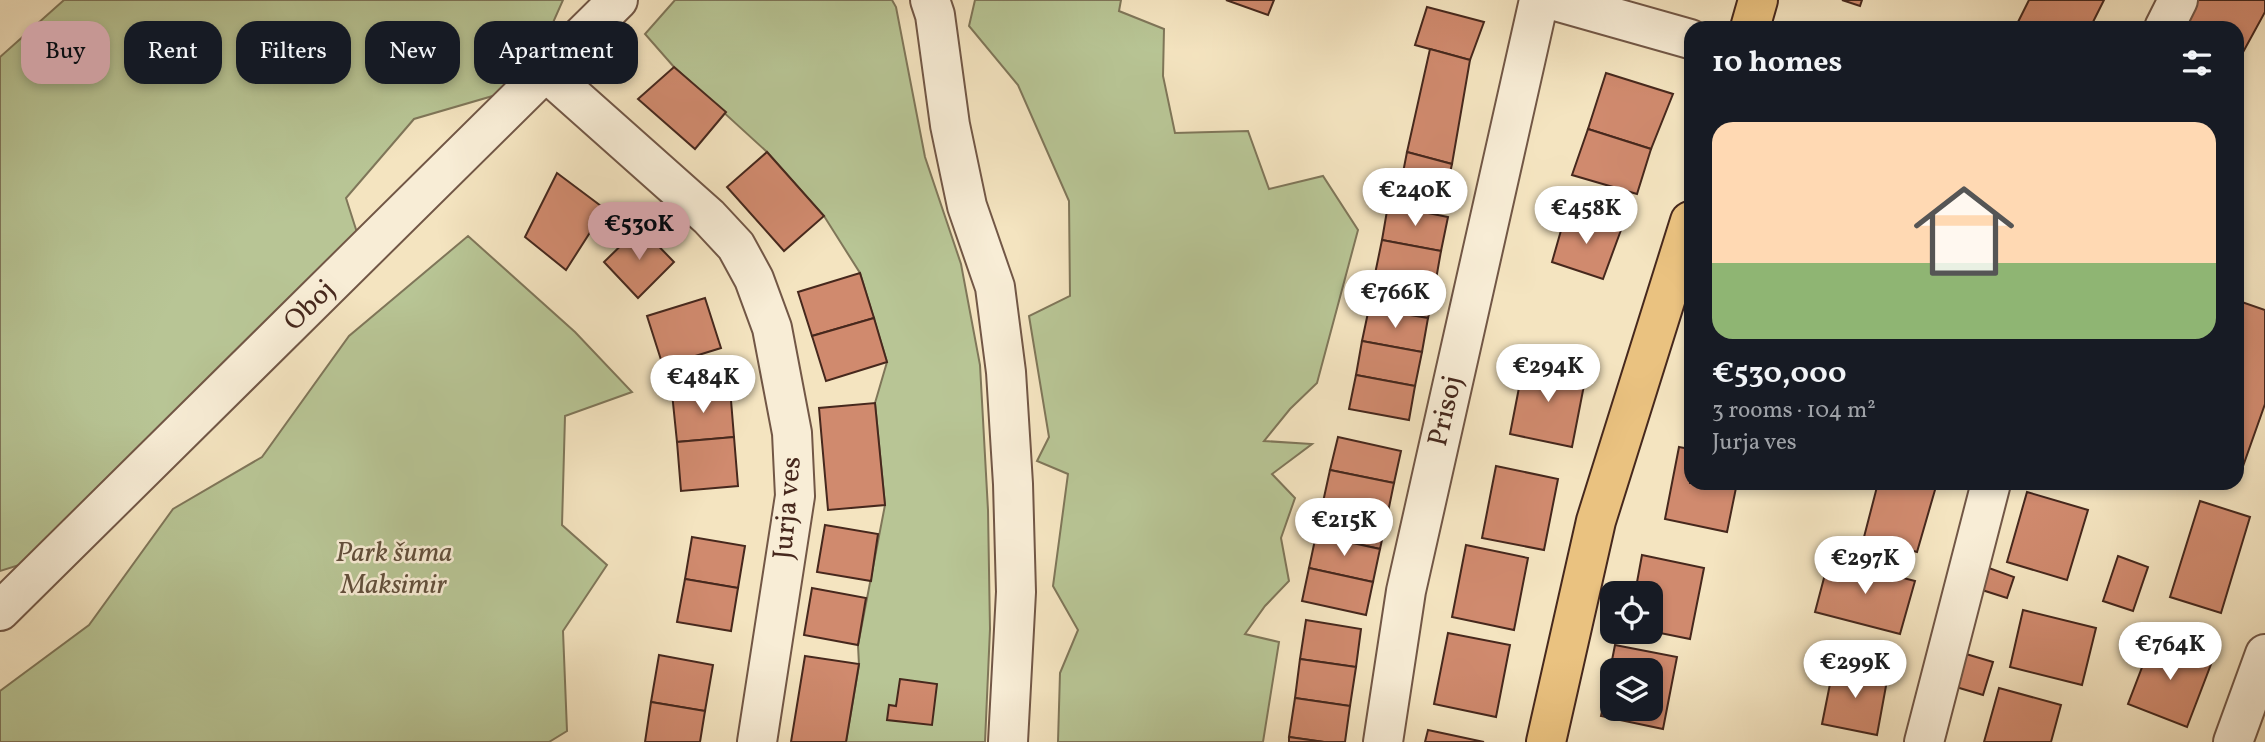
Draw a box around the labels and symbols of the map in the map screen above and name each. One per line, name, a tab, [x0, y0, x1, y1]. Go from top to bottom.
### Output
pin: €240K	[1366, 168, 1464, 228]
pin: €458K	[1537, 187, 1635, 246]
pin: €530K	[590, 202, 688, 262]
pin: €766K	[1346, 270, 1444, 330]
street label: Oboj	[275, 271, 345, 341]
pin: €294K	[1499, 344, 1597, 404]
pin: €484K	[654, 356, 752, 415]
street label: Prisoj	[1419, 372, 1473, 450]
street label: Jurja ves	[764, 455, 812, 561]
pin: €215K	[1295, 498, 1393, 558]
park label: Park šuma Maksimir	[336, 534, 452, 605]
pin: €297K	[1816, 536, 1914, 596]
pin: €764K	[2121, 622, 2219, 682]
pin: €299K	[1806, 640, 1904, 700]

